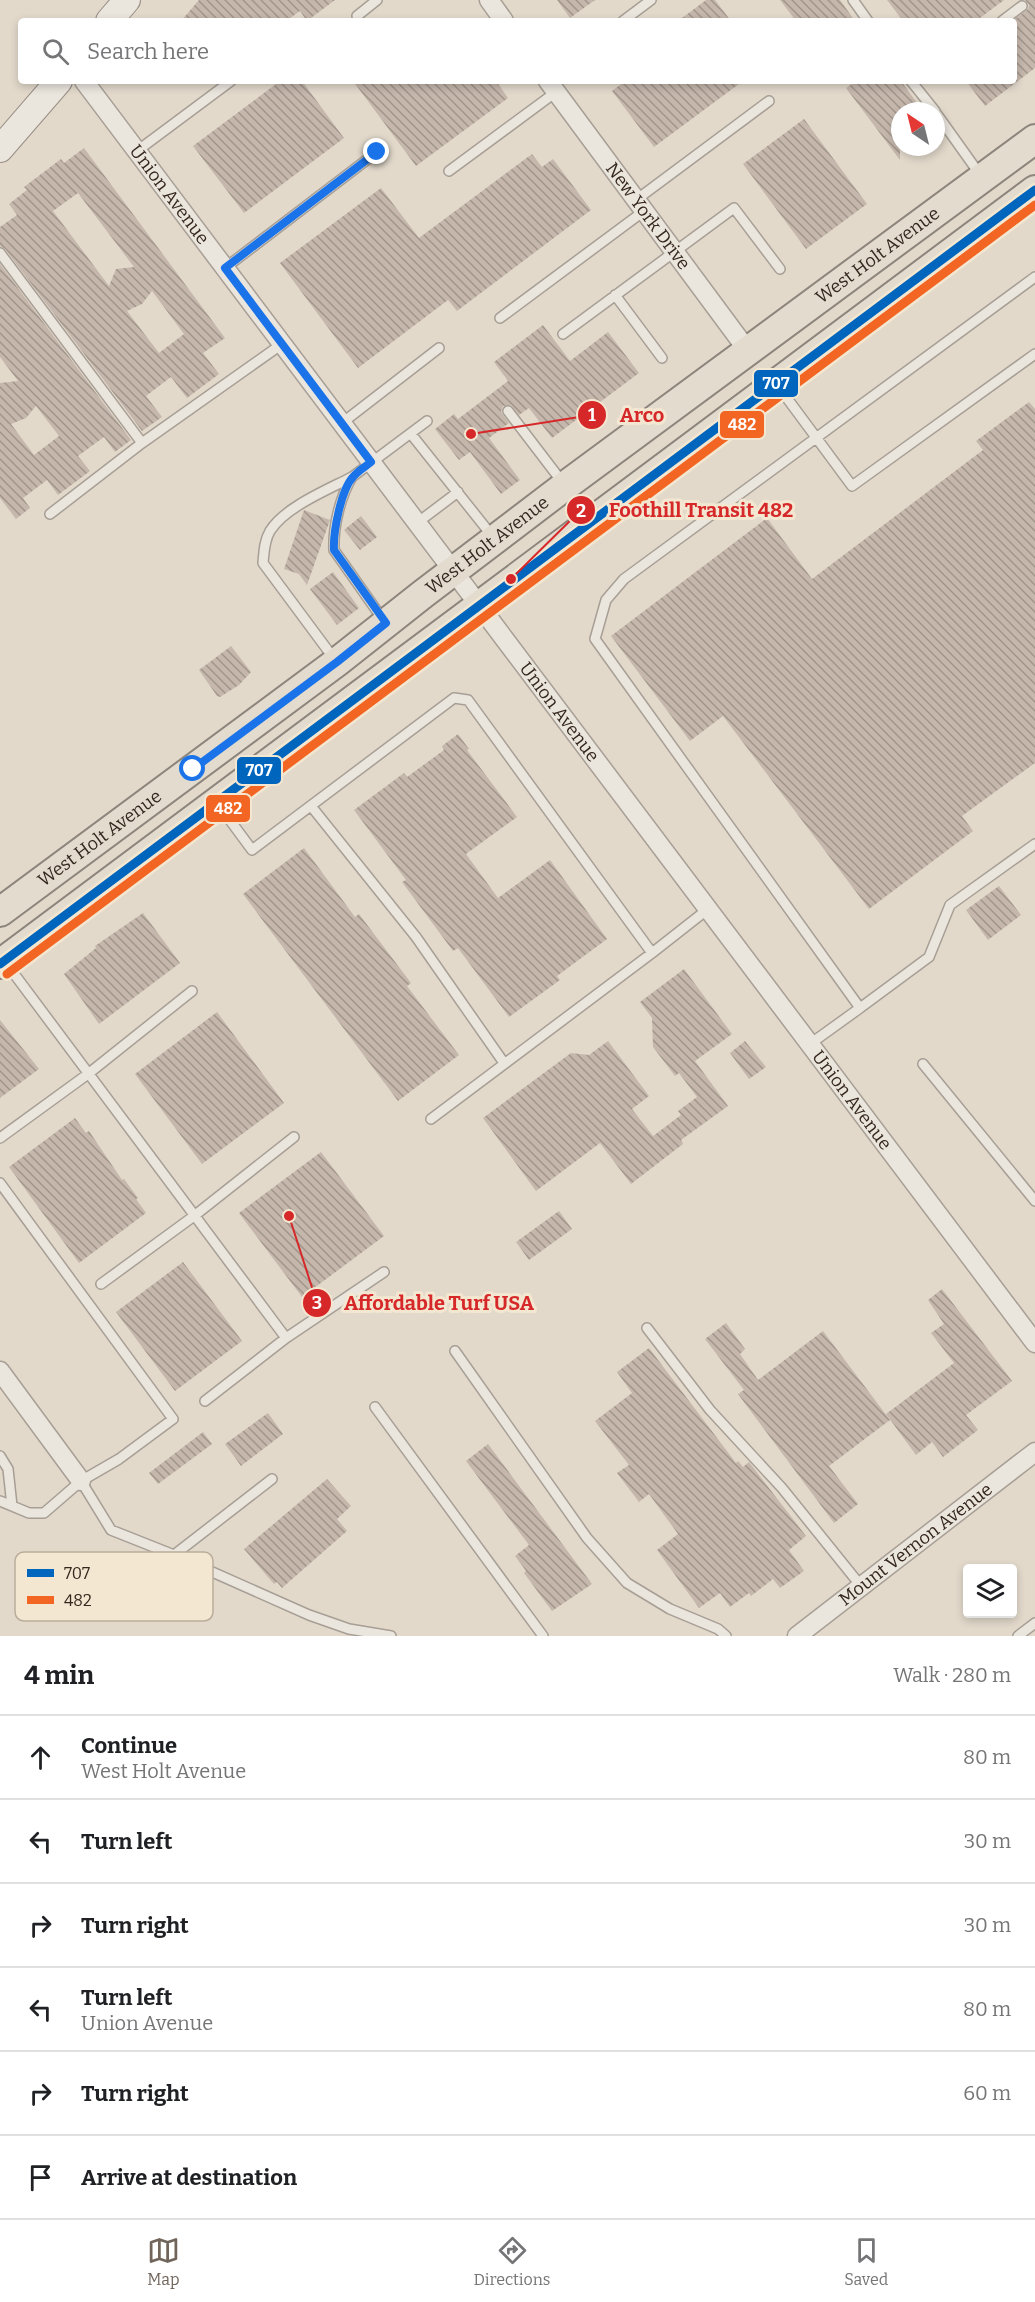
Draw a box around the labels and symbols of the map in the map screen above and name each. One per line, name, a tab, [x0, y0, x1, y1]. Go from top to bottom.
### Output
north arrow	[891, 102, 945, 156]
route end	[363, 138, 389, 164]
street label: Union Avenue	[125, 140, 214, 249]
street label: New York Drive	[601, 158, 695, 274]
street label: West Holt Avenue	[811, 202, 944, 308]
line badge: 707	[753, 369, 799, 398]
text: 707	[762, 374, 790, 393]
callout: Arco	[577, 396, 676, 434]
text: Arco	[620, 403, 664, 427]
text: 1	[588, 404, 596, 426]
line badge: 482	[719, 410, 765, 439]
text: 482	[728, 415, 756, 434]
street label: West Holt Avenue	[421, 491, 553, 599]
callout: Foothill Transit 482	[566, 491, 805, 529]
text: Foothill Transit 482	[609, 498, 793, 522]
text: 2	[576, 500, 586, 522]
street label: Union Avenue	[515, 658, 604, 766]
route start	[179, 755, 205, 781]
line badge: 707	[236, 756, 282, 785]
text: 707	[245, 761, 273, 780]
street label: West Holt Avenue	[33, 785, 166, 891]
line badge: 482	[205, 794, 251, 823]
text: 482	[214, 799, 242, 818]
street label: Union Avenue	[807, 1046, 897, 1154]
callout: Affordable Turf USA	[302, 1284, 546, 1322]
text: Affordable Turf USA	[344, 1291, 535, 1315]
text: 3	[312, 1292, 322, 1314]
street label: Mount Vernon Avenue	[835, 1478, 997, 1610]
legend	[15, 1552, 213, 1621]
text: 707	[64, 1564, 90, 1583]
text: 482	[64, 1591, 92, 1610]

